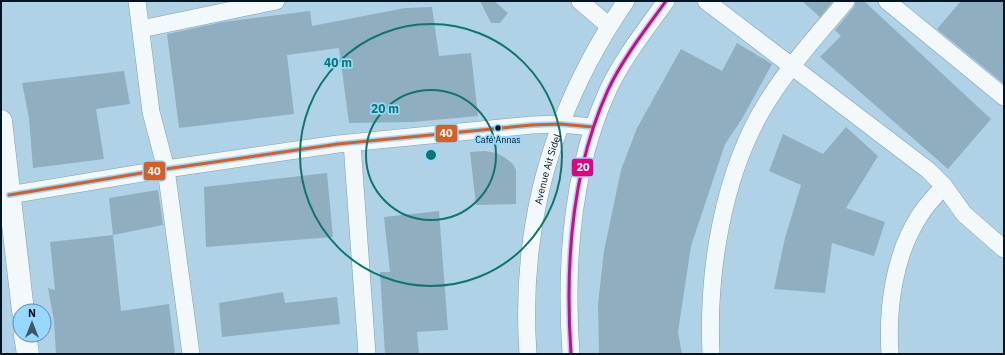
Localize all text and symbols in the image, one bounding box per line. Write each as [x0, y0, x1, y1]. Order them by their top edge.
text: 40 m [324, 55, 352, 70]
text: 20 m [371, 101, 399, 116]
marker: Café Annas [493, 123, 503, 133]
line badge: 40 [435, 124, 458, 143]
text: 40 [439, 126, 453, 140]
street label: Avenue Ait Sidel [531, 132, 564, 206]
place label: Café Annas [475, 134, 521, 145]
centre of rings [424, 148, 438, 162]
line badge: 20 [571, 158, 594, 177]
text: 20 [576, 160, 590, 174]
line badge: 40 [143, 161, 166, 181]
text: 40 [147, 164, 161, 178]
north arrow [12, 303, 52, 343]
text: N [28, 306, 36, 320]

